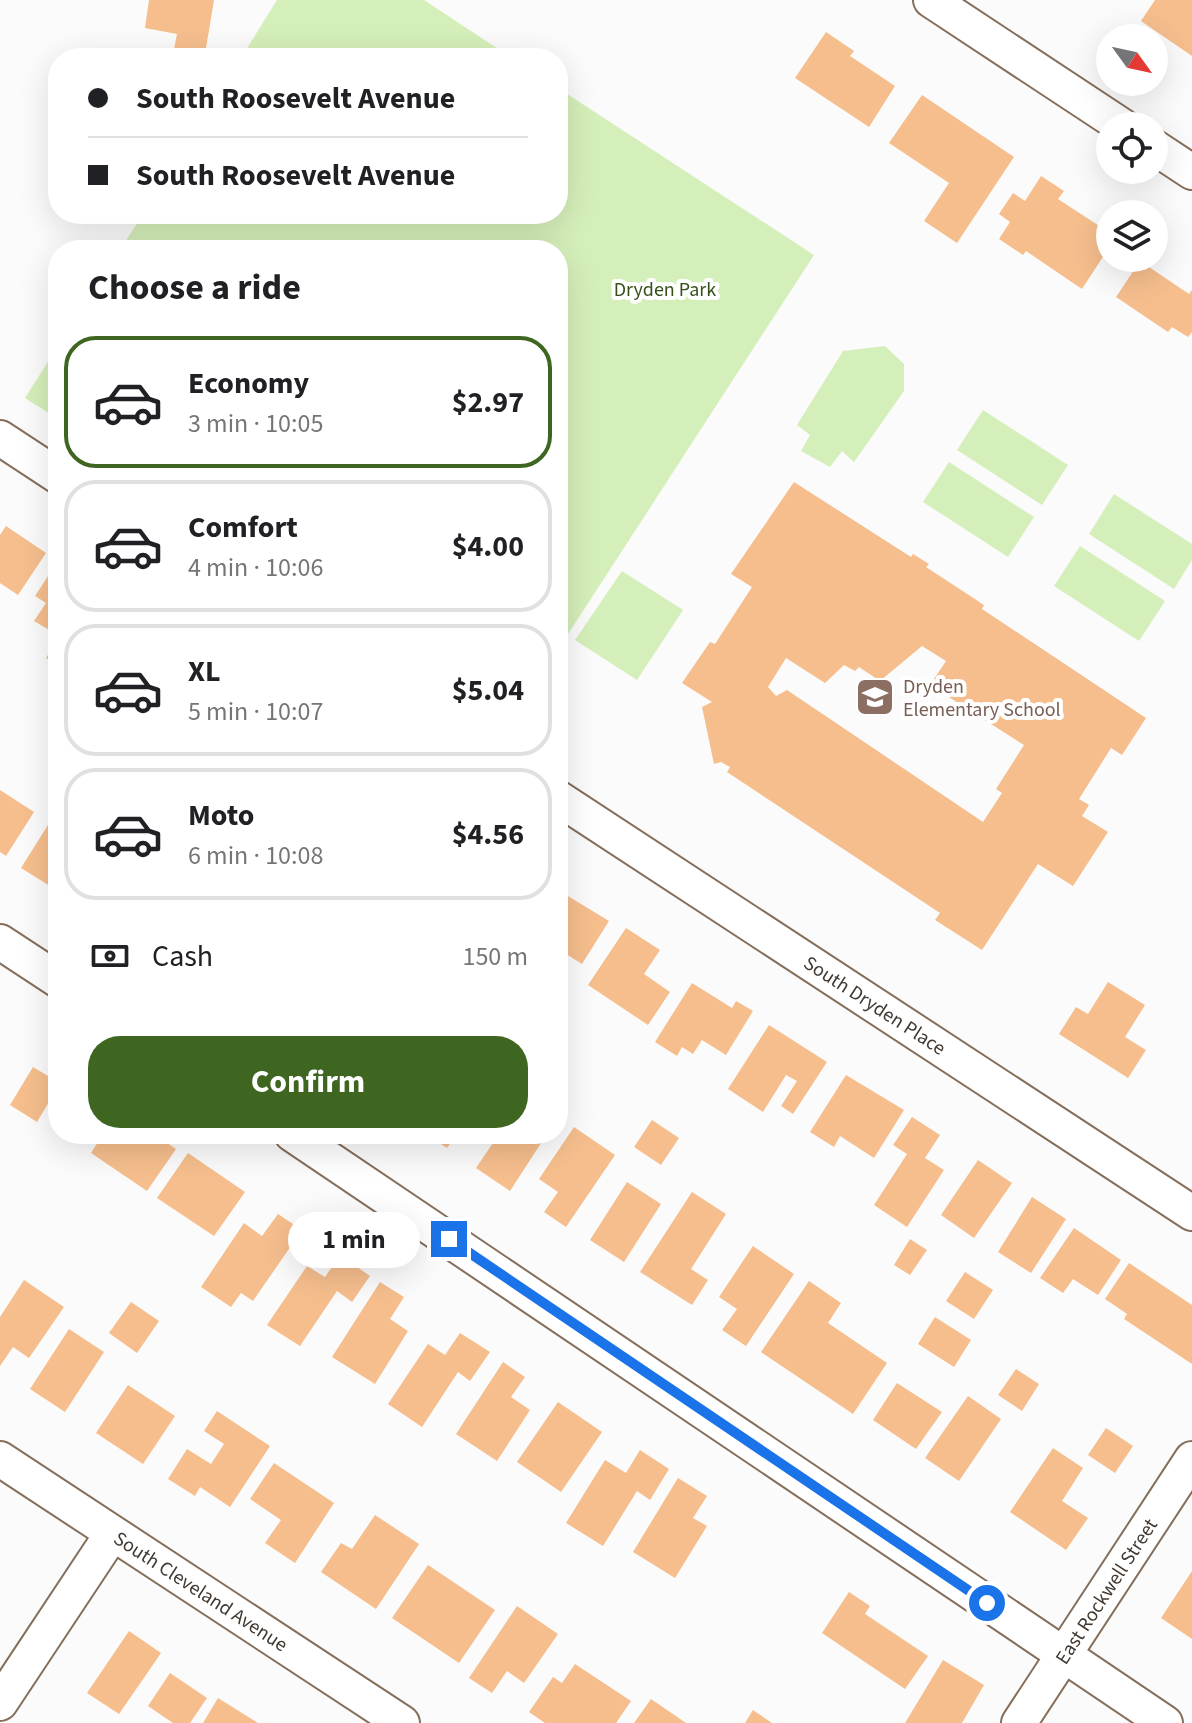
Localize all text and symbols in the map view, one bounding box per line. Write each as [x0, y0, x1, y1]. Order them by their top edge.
north arrow [1096, 24, 1168, 96]
map controls [1096, 24, 1168, 272]
text: South Roosevelt Avenue [136, 77, 455, 120]
button: locate [1096, 112, 1168, 184]
text: South Roosevelt Avenue [136, 154, 455, 197]
button: layers [1096, 200, 1168, 272]
text: Choose a ride [88, 262, 301, 313]
park label: Dryden Park [614, 276, 716, 304]
text: Economy [188, 362, 309, 405]
icon: car [92, 366, 164, 438]
text: $2.97 [452, 381, 524, 424]
text: 3 min · 10:05 [188, 405, 323, 442]
text: Comfort [188, 506, 298, 549]
icon: car [92, 510, 164, 582]
text: $4.00 [452, 525, 524, 568]
text: 4 min · 10:06 [188, 549, 323, 586]
text: XL [188, 650, 221, 693]
icon: car [92, 654, 164, 726]
text: $5.04 [452, 669, 524, 712]
place label: Dryden Elementary School [903, 673, 1061, 724]
school or university icon: Dryden Elementary School [854, 676, 896, 718]
text: 5 min · 10:07 [188, 693, 323, 730]
text: Moto [188, 794, 254, 837]
icon: car [92, 798, 164, 870]
text: $4.56 [452, 813, 524, 856]
text: 6 min · 10:08 [188, 837, 323, 874]
icon: cash [88, 934, 132, 978]
text: Cash [152, 935, 213, 978]
text: 150 m [462, 938, 528, 975]
street label: South Dryden Place [798, 949, 951, 1062]
button: Confirm [88, 1036, 528, 1128]
callout: 1 min [289, 1211, 421, 1267]
text: 1 min [322, 1221, 386, 1258]
route end [431, 1221, 467, 1257]
street label: East Rockwell Street [1049, 1513, 1165, 1670]
street label: South Cleveland Avenue [108, 1525, 293, 1659]
route start [969, 1585, 1005, 1621]

